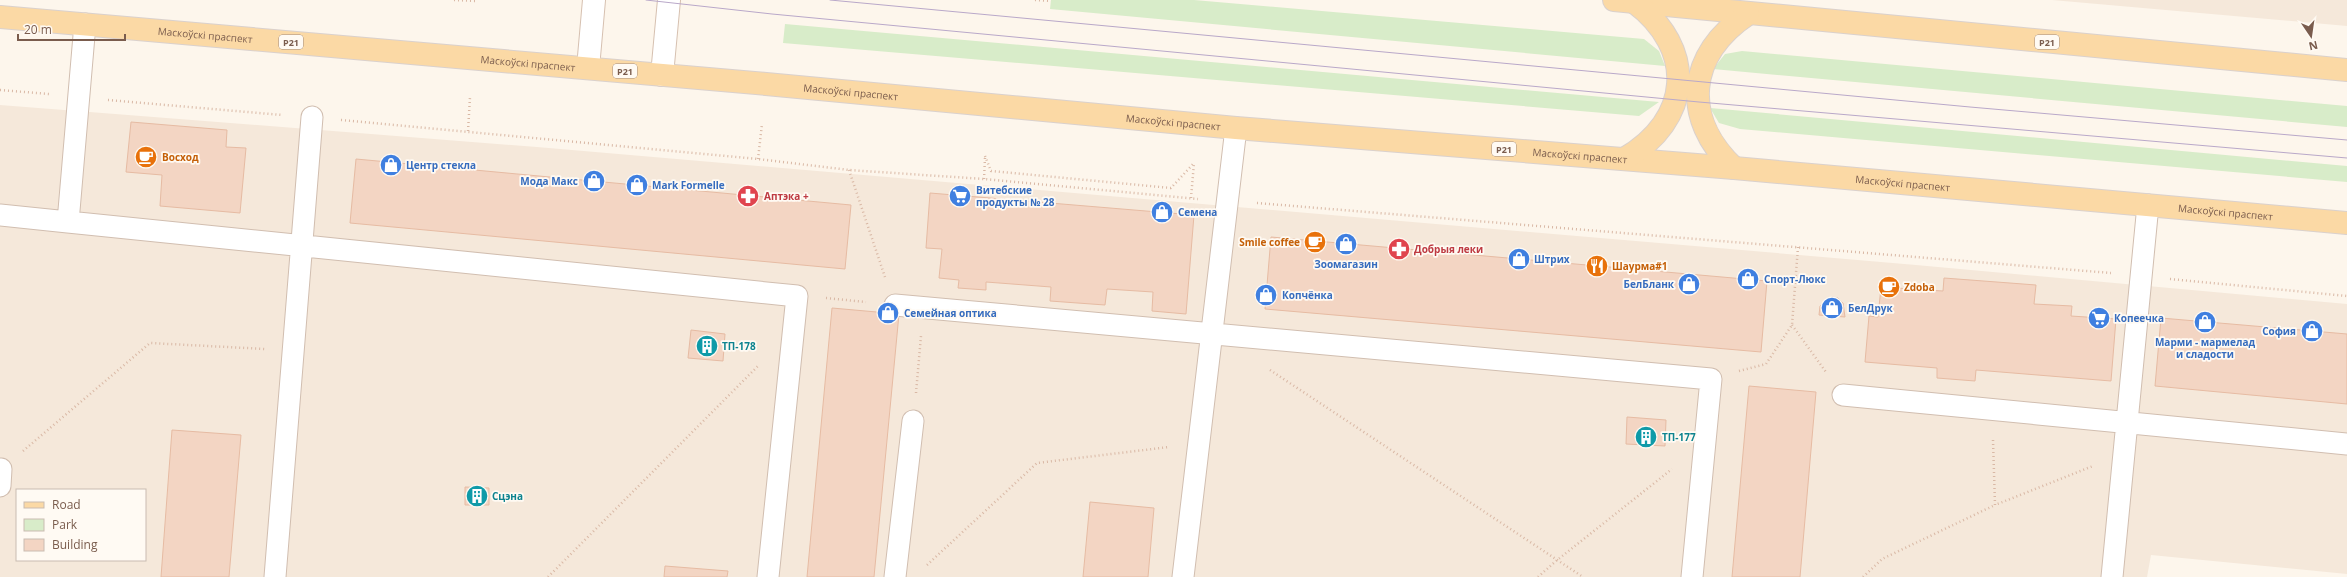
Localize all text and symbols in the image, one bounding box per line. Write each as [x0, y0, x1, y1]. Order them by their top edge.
scale bar [18, 16, 125, 42]
north arrow [2291, 16, 2331, 56]
text: 20 m [24, 21, 52, 38]
street label: Маскоўскі праспект [157, 24, 253, 46]
road number: Р21 [279, 35, 303, 49]
road number: Р21 [2035, 35, 2059, 49]
text: N [2307, 38, 2319, 55]
street label: Маскоўскі праспект [480, 52, 576, 74]
road number: Р21 [613, 64, 637, 78]
street label: Маскоўскі праспект [803, 81, 899, 103]
street label: Маскоўскі праспект [1125, 111, 1222, 134]
road number: Р21 [1492, 142, 1516, 156]
cafe icon: Восход [133, 144, 159, 170]
street label: Маскоўскі праспект [1532, 145, 1628, 166]
place label: Восход [162, 150, 199, 164]
shop icon: Центр стекла [378, 152, 404, 178]
place label: Центр стекла [406, 158, 476, 172]
shop icon: Мода Макс [581, 168, 607, 194]
shop icon: Mark Formelle [624, 172, 650, 198]
street label: Маскоўскі праспект [1855, 172, 1951, 194]
place label: Мода Макс [520, 174, 578, 188]
place label: Mark Formelle [652, 178, 725, 192]
pharmacy icon: Аптэка + [735, 183, 761, 209]
supermarket icon: Витебские продукты № 28 [947, 183, 973, 209]
place label: Витебские продукты № 28 [976, 183, 1055, 209]
place label: Аптэка + [764, 189, 809, 203]
shop icon: Семена [1149, 199, 1175, 225]
street label: Маскоўскі праспект [2177, 201, 2274, 223]
place label: Семена [1178, 205, 1217, 219]
cafe icon: Smile coffee [1302, 229, 1328, 255]
shop icon: Зоомагазин [1333, 231, 1359, 257]
place label: Smile coffee [1239, 235, 1300, 249]
pharmacy icon: Добрыя леки [1386, 236, 1412, 262]
place label: Добрыя леки [1414, 242, 1483, 256]
shop icon: Штрих [1506, 246, 1532, 272]
place label: Штрих [1534, 252, 1570, 266]
restaurant icon: Шаурма#1 [1584, 253, 1610, 279]
place label: Зоомагазин [1314, 257, 1378, 271]
place label: Шаурма#1 [1612, 259, 1668, 273]
shop icon: Спорт-Люкс [1735, 266, 1761, 292]
shop icon: БелБланк [1676, 271, 1702, 297]
place label: Спорт-Люкс [1764, 272, 1826, 286]
cafe icon: Zdoba [1876, 274, 1902, 300]
place label: БелБланк [1624, 277, 1675, 291]
place label: Zdoba [1904, 280, 1935, 294]
shop icon: Копчёнка [1253, 282, 1279, 308]
place label: Копчёнка [1282, 288, 1333, 302]
shop icon: БелДрук [1819, 295, 1845, 321]
shop icon: Семейная оптика [875, 300, 901, 326]
place label: БелДрук [1848, 301, 1893, 315]
supermarket icon: Копеечка [2086, 305, 2112, 331]
place label: Семейная оптика [904, 306, 997, 320]
shop icon: Марми - мармелад и сладости [2192, 309, 2218, 335]
place label: Копеечка [2114, 311, 2164, 325]
shop icon: София [2299, 318, 2325, 344]
place label: София [2262, 324, 2296, 338]
building icon: ТП-178 [694, 333, 720, 359]
place label: Марми - мармелад и сладости [2155, 335, 2255, 361]
place label: ТП-178 [722, 339, 756, 353]
building icon: ТП-177 [1633, 424, 1659, 450]
place label: ТП-177 [1662, 430, 1696, 444]
building icon: Сцэна [464, 483, 490, 509]
legend [16, 489, 146, 561]
place label: Сцэна [492, 489, 523, 503]
text: Road [52, 496, 81, 513]
text: Park [52, 516, 78, 533]
text: Building [52, 536, 98, 553]

